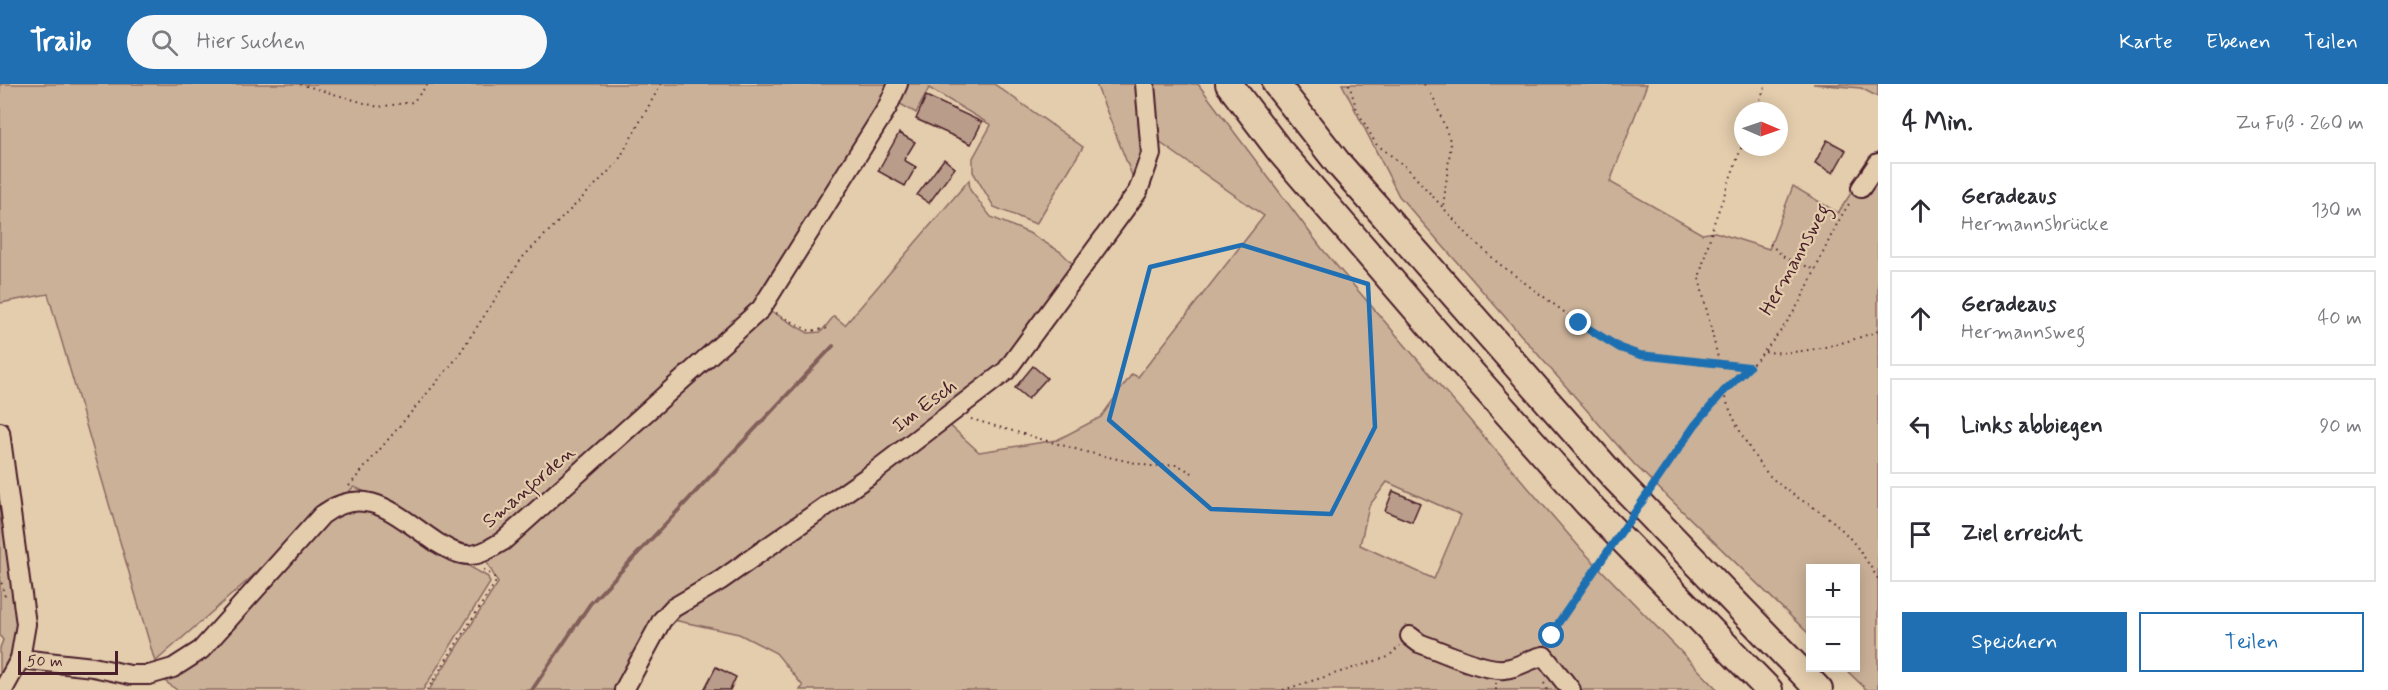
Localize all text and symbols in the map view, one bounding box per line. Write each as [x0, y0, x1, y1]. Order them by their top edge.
search box [127, 15, 547, 69]
text: Trailo [30, 24, 91, 61]
icon: search [148, 26, 181, 59]
text: Hier suchen [196, 28, 305, 56]
text: Karte [2119, 28, 2173, 56]
text: Ebenen [2206, 28, 2271, 56]
text: Teilen [2304, 28, 2358, 56]
north arrow [1734, 102, 1788, 156]
text: 4 Min. [1902, 106, 1973, 140]
text: Zu Fuß · 260 m [2236, 110, 2364, 137]
text: Geradeaus [1961, 183, 2056, 211]
icon: ahead [1904, 194, 1937, 227]
text: 130 m [2311, 197, 2362, 224]
street label: Hermannsweg [1753, 199, 1839, 322]
text: Hermannsbrücke [1961, 211, 2109, 238]
text: Geradeaus [1961, 291, 2056, 319]
icon: ahead [1904, 302, 1937, 335]
text: 40 m [2318, 305, 2362, 332]
route end [1565, 309, 1591, 335]
text: Hermannsweg [1961, 319, 2085, 346]
street label: Im Esch [887, 373, 963, 439]
icon: left [1904, 410, 1937, 443]
text: Links abbiegen [1961, 412, 2103, 440]
text: 90 m [2319, 413, 2362, 440]
street label: Smanforden [477, 439, 583, 536]
icon: arrive [1904, 518, 1937, 551]
text: Ziel erreicht [1961, 520, 2083, 548]
map controls [1806, 564, 1860, 672]
button: + [1806, 564, 1860, 618]
button: Speichern [1902, 612, 2127, 672]
button: Teilen [2139, 612, 2364, 672]
button: − [1806, 618, 1860, 672]
route start [1538, 622, 1564, 648]
scale bar [18, 648, 118, 676]
text: 50 m [27, 651, 63, 672]

